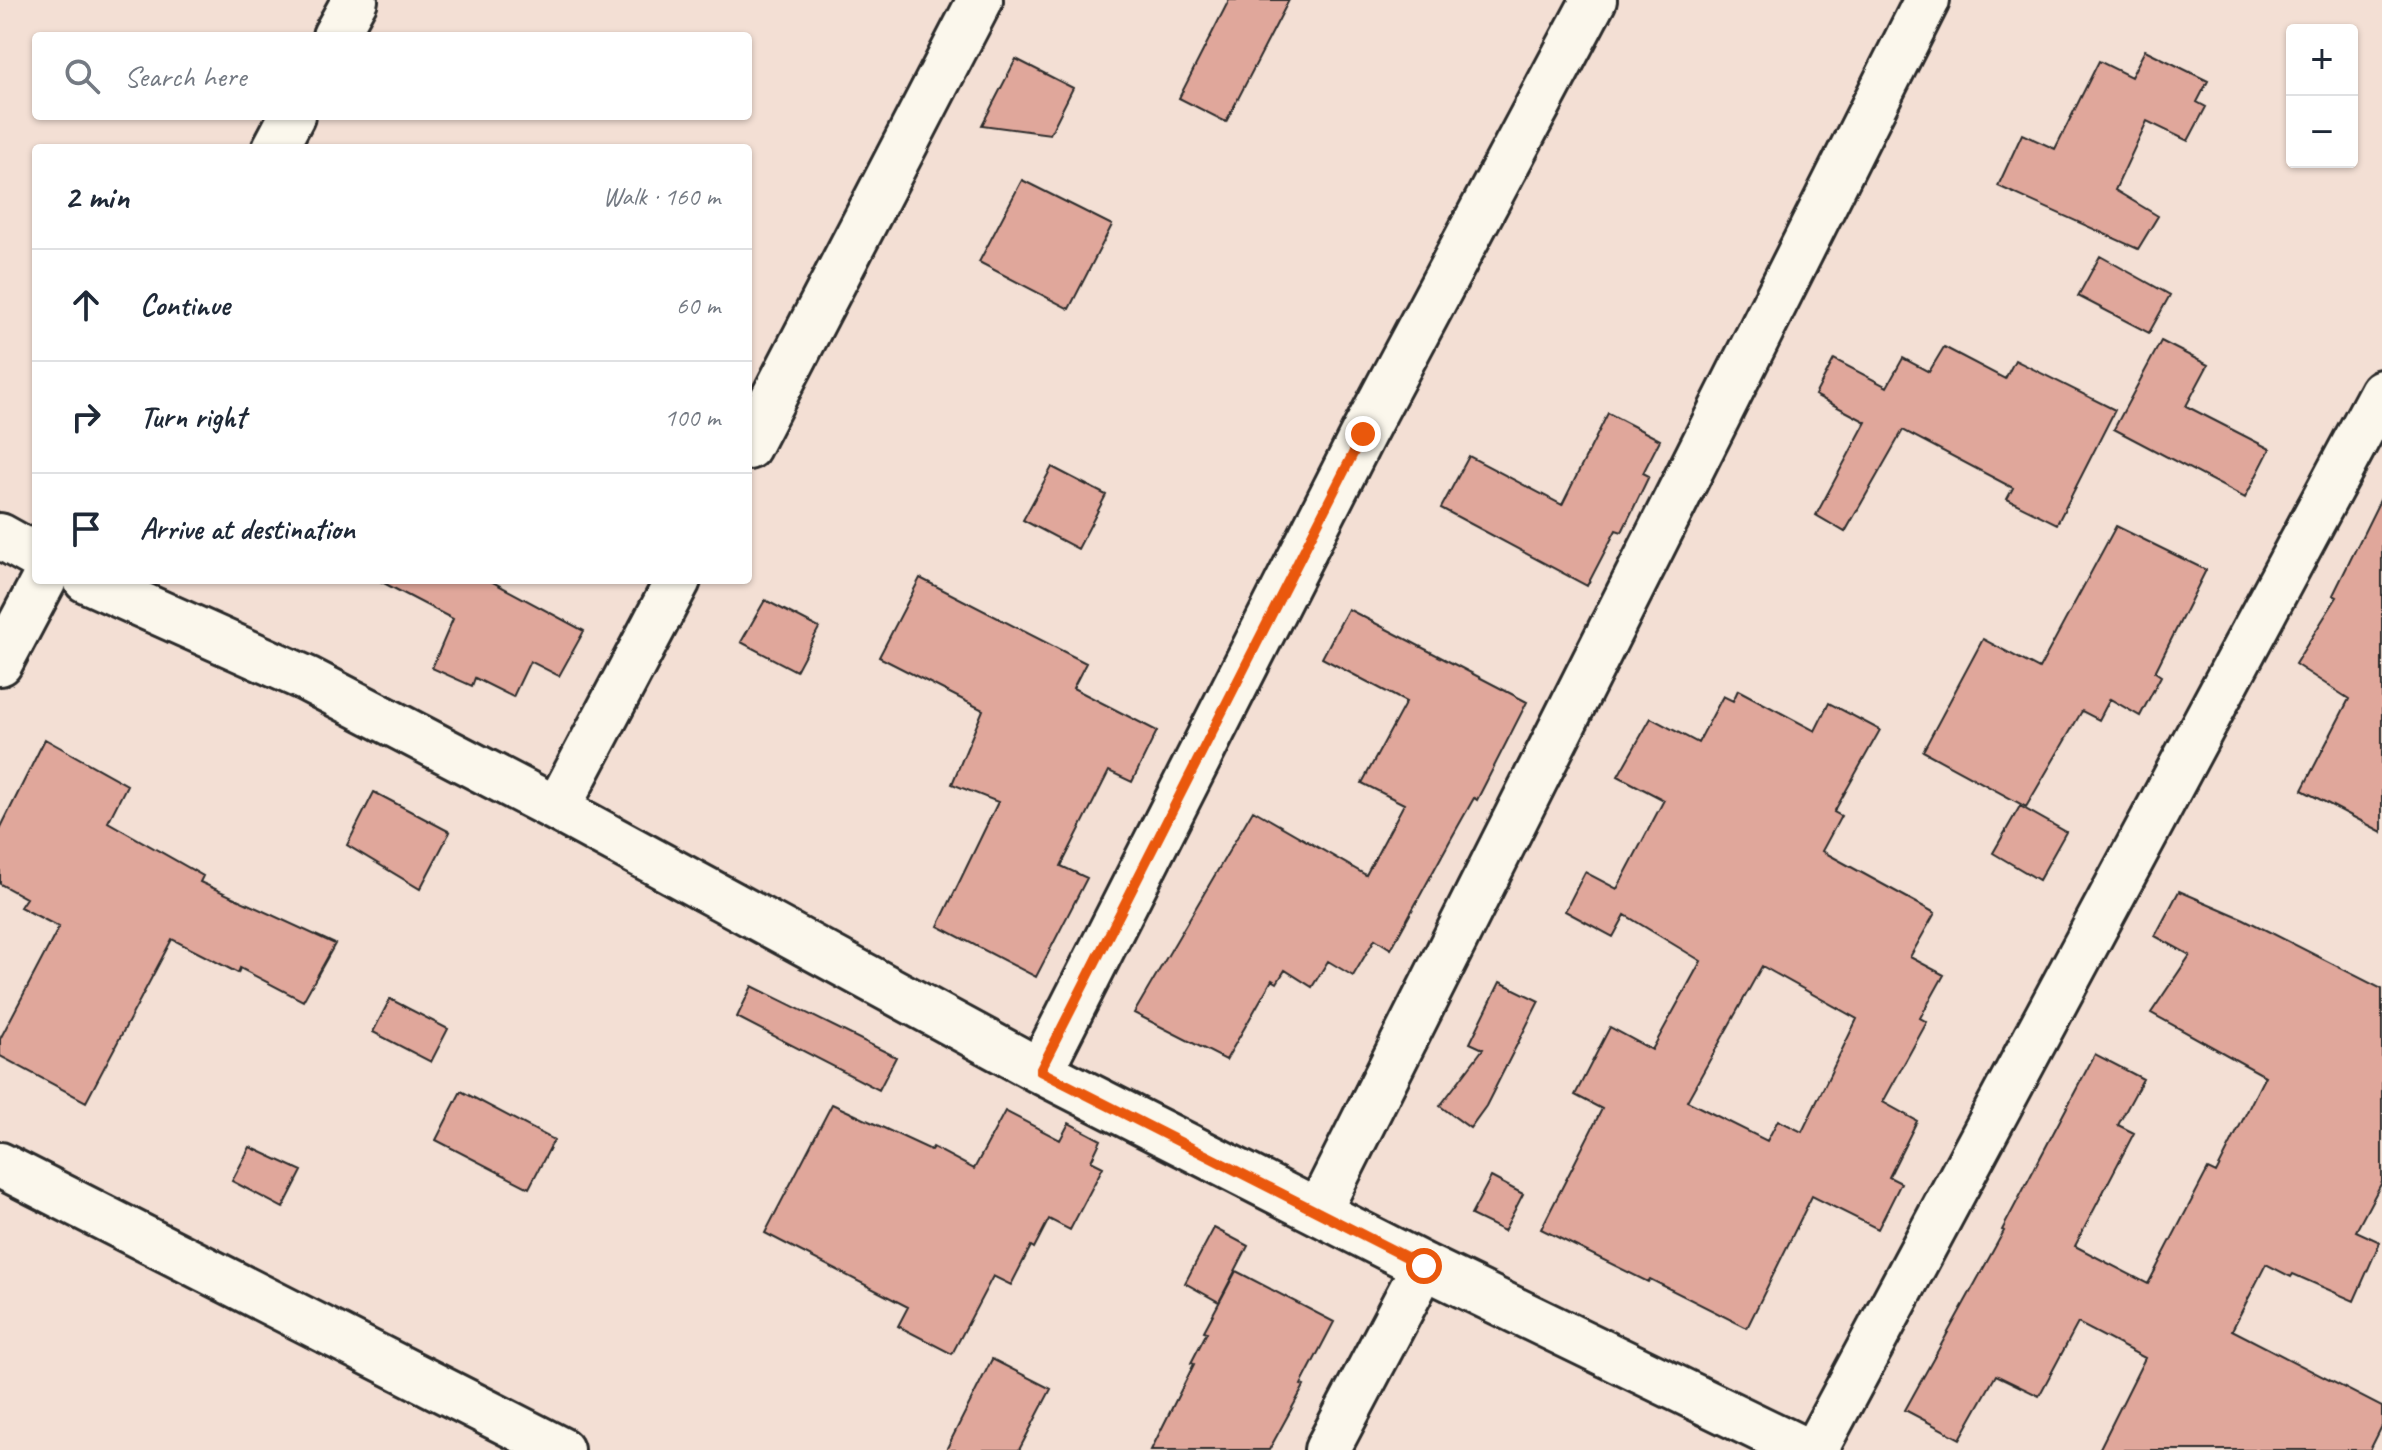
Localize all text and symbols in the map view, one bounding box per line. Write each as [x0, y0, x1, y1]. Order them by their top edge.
map controls [2286, 24, 2358, 168]
button: + [2286, 24, 2358, 96]
search box [32, 32, 752, 120]
icon: search [60, 54, 104, 98]
text: Search here [124, 57, 246, 95]
button: − [2286, 96, 2358, 168]
text: 2 min [64, 175, 129, 218]
text: Walk · 160 m [603, 180, 720, 213]
icon: ahead [64, 283, 108, 327]
text: Continue [140, 286, 230, 324]
text: 60 m [676, 289, 720, 322]
icon: right [64, 395, 108, 439]
text: Turn right [140, 398, 245, 436]
text: 100 m [664, 401, 720, 434]
route end [1345, 416, 1381, 452]
icon: arrive [64, 507, 108, 551]
text: Arrive at destination [140, 510, 355, 548]
route start [1406, 1248, 1442, 1284]

